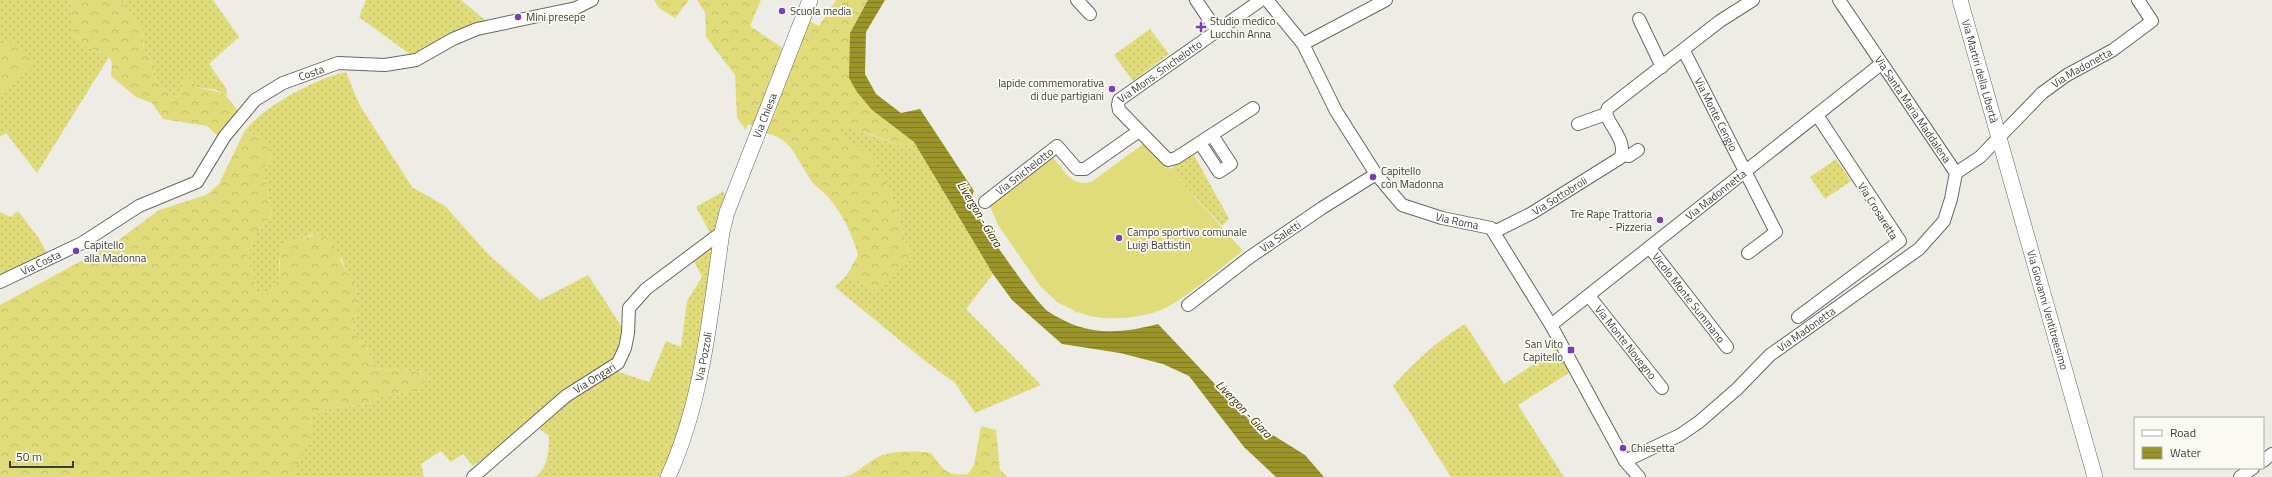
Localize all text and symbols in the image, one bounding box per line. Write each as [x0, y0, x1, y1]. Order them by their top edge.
place label: Scuola media [790, 3, 852, 19]
marker: Scuola media [777, 6, 787, 16]
place label: Mini presepe [526, 9, 586, 25]
marker: Mini presepe [513, 12, 523, 22]
place label: Studio medico Lucchin Anna [1210, 13, 1276, 42]
street label: Via Martiri della Libertà [1958, 18, 2003, 125]
marker: Studio medico Lucchin Anna [1195, 21, 1207, 33]
street label: Via Mons. Snichelotto [1114, 36, 1205, 107]
street label: Via Madonetta [2048, 44, 2115, 92]
street label: Via Santa Maria Maddalena [1871, 53, 1955, 167]
street label: Costa [296, 61, 327, 85]
place label: lapide commemorativa di due partigiani [998, 75, 1104, 104]
street label: Via Monte Cengio [1691, 75, 1742, 154]
marker: lapide commemorativa di due partigiani [1107, 84, 1117, 94]
street label: Via Chiesa [749, 90, 781, 140]
street label: Via Snichelotto [992, 144, 1057, 199]
place label: Capitello con Madonna [1381, 163, 1444, 192]
street label: Via Madonnetta [1682, 165, 1750, 224]
marker: Capitello con Madonna [1368, 172, 1378, 182]
street label: Via Sottobroli [1529, 172, 1590, 219]
water label: Livergon - Giara [953, 177, 1008, 251]
street label: Via Crosaretta [1854, 179, 1902, 243]
place label: Tre Rape Trattoria - Pizzeria [1570, 206, 1652, 235]
street label: Via Roma [1433, 208, 1481, 233]
marker: Tre Rape Trattoria - Pizzeria [1655, 215, 1665, 225]
street label: Via Saletti [1257, 217, 1304, 256]
place label: Campo sportivo comunale Luigi Battistin [1127, 224, 1247, 253]
marker: Campo sportivo comunale Luigi Battistin [1114, 233, 1124, 243]
place label: Capitello alla Madonna [84, 237, 147, 266]
street label: Via Costa [18, 246, 64, 279]
marker: Capitello alla Madonna [71, 246, 81, 256]
street label: Via Giovanni Ventitreesimo [2023, 248, 2072, 372]
street label: Vicolo Monte Summano [1648, 249, 1729, 346]
street label: Via Monte Novegno [1591, 302, 1660, 383]
street label: Via Madonetta [1774, 303, 1839, 355]
street label: Via Pozzoli [691, 331, 716, 383]
place label: San Vito Capitello [1523, 336, 1563, 365]
marker: San Vito Capitello [1566, 345, 1576, 355]
street label: Via Ongari [570, 359, 619, 397]
water label: Livergon - Giara [1211, 376, 1277, 443]
legend [2134, 417, 2264, 469]
text: Road [2170, 423, 2196, 442]
place label: Chiesetta [1631, 440, 1675, 456]
scale bar [10, 443, 73, 469]
marker: Chiesetta [1618, 443, 1628, 453]
text: Water [2170, 443, 2201, 462]
text: 50 m [16, 447, 42, 466]

